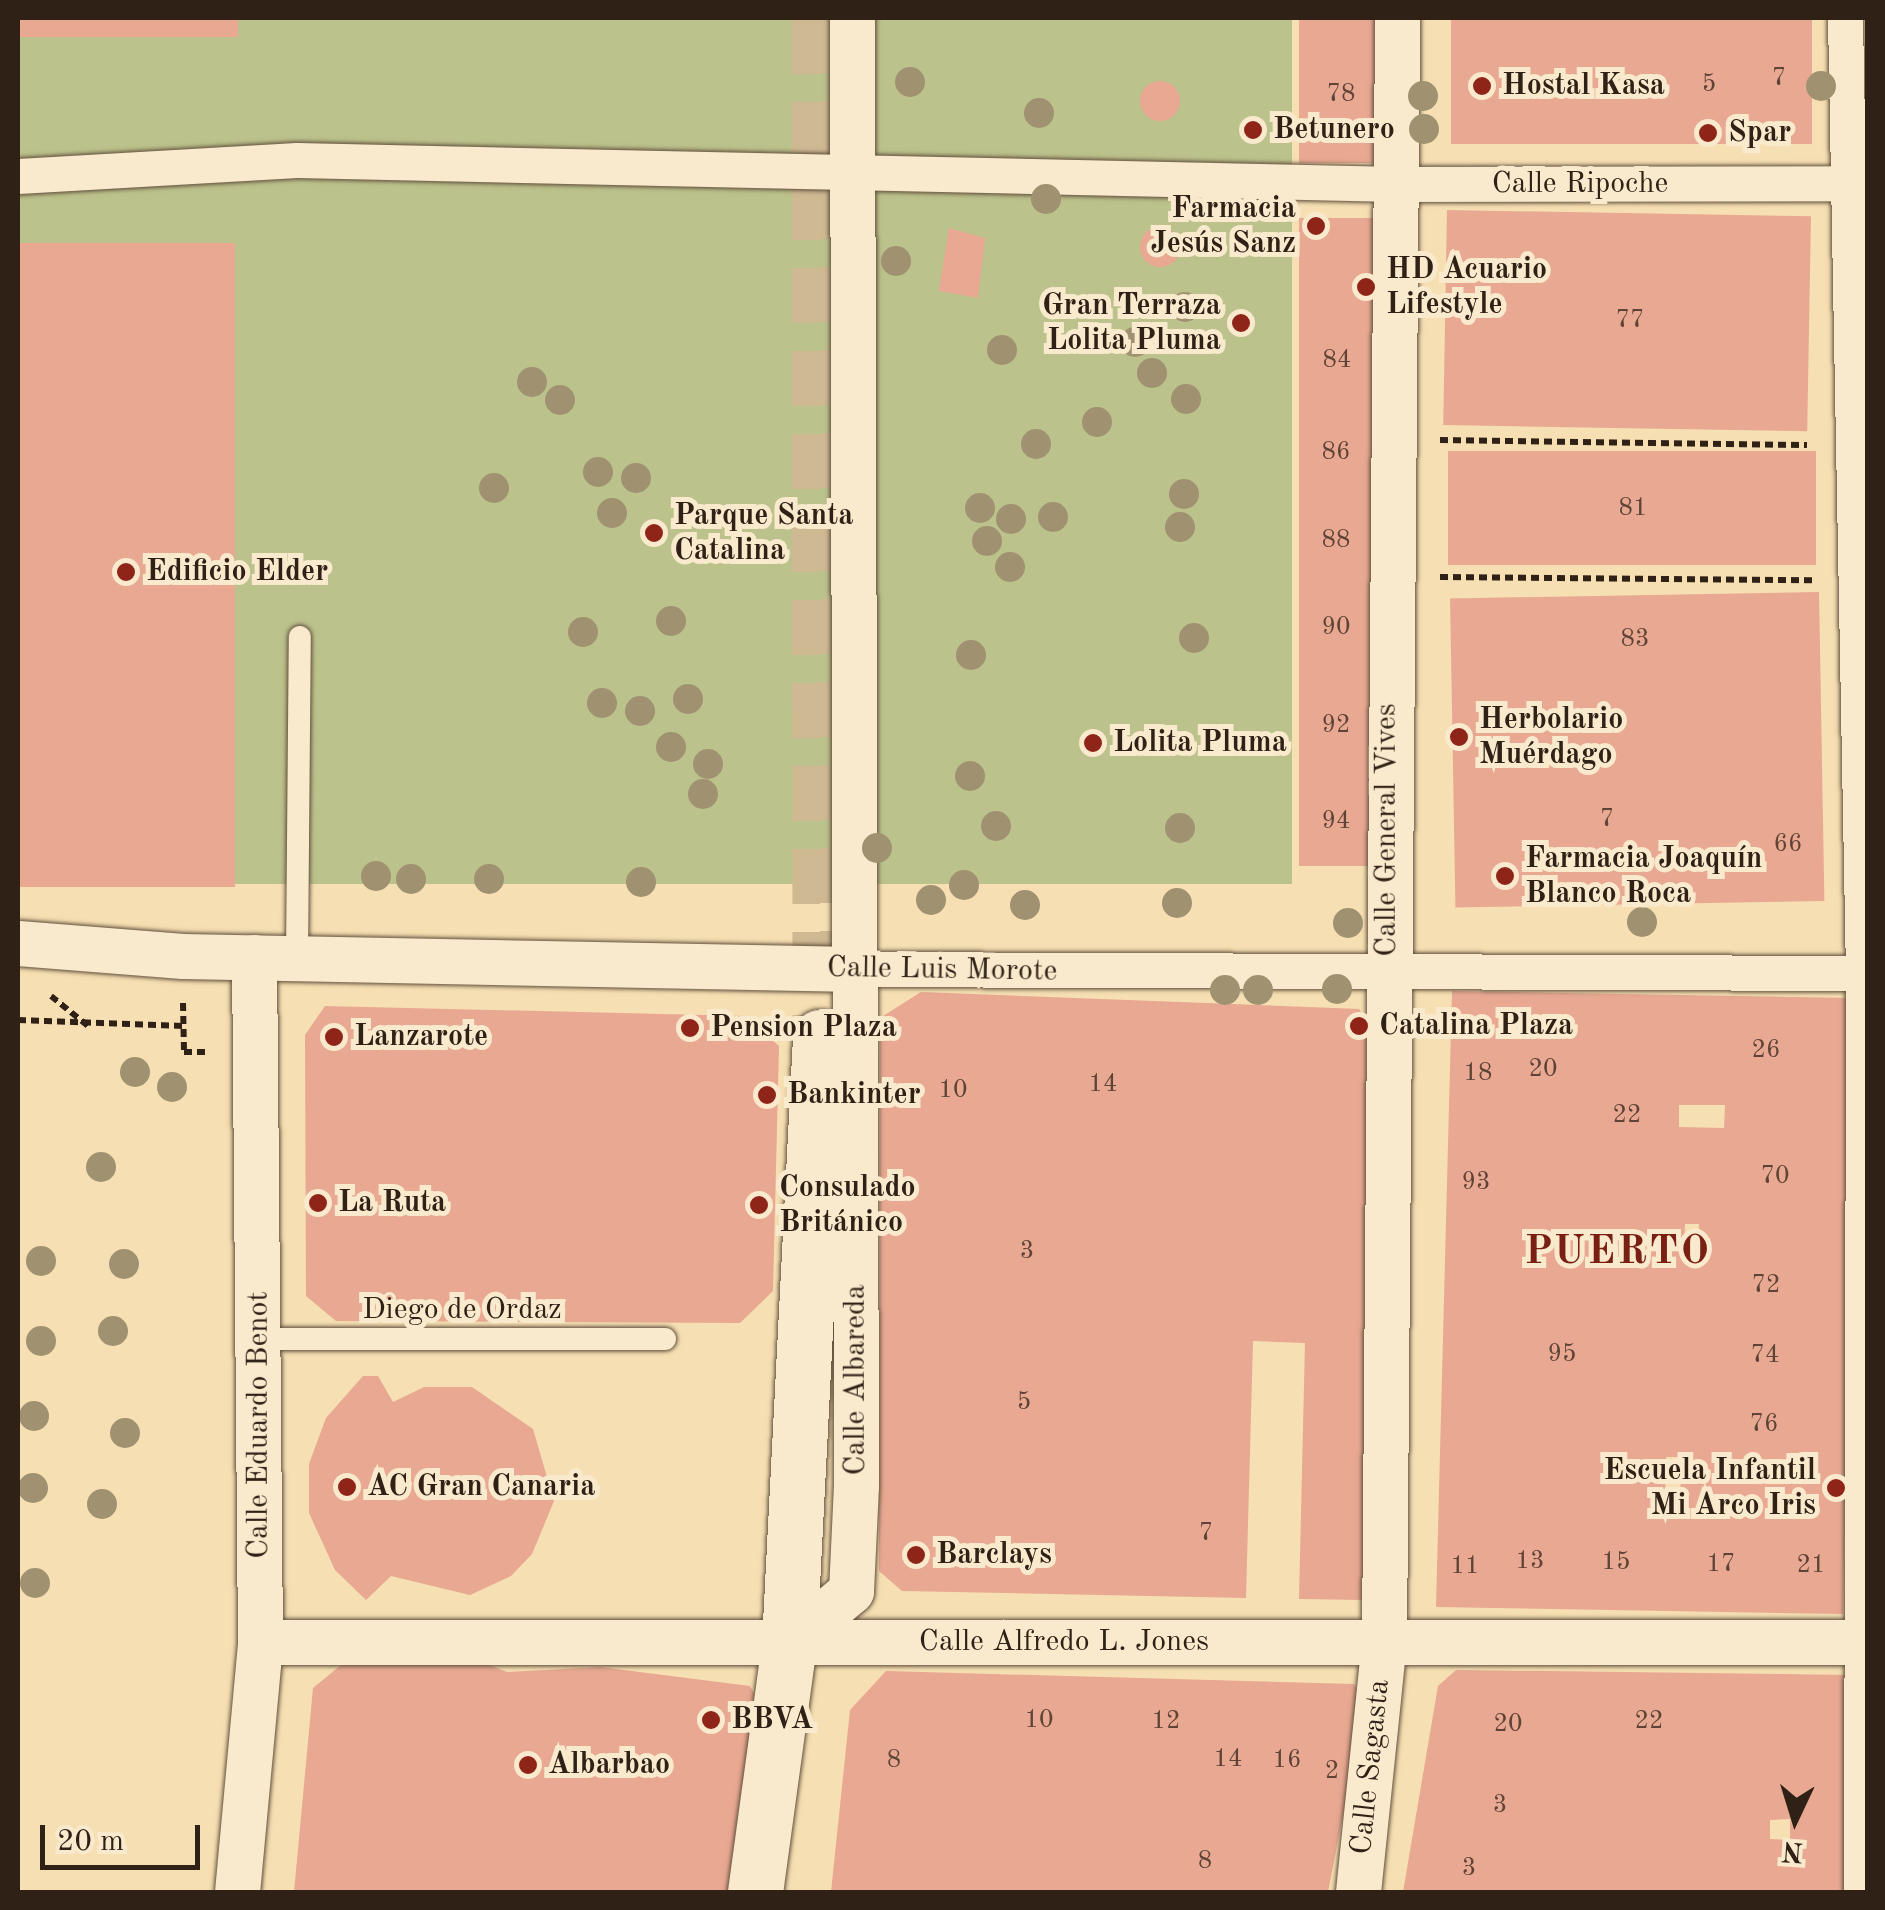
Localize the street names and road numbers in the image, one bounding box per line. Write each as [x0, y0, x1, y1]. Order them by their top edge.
street label: Calle Ripoche [1492, 166, 1668, 202]
street label: Calle General Vives [1369, 703, 1405, 957]
street label: Calle Luis Morote [826, 950, 1058, 990]
street label: Calle Albareda [838, 1284, 874, 1476]
street label: Calle Eduardo Benot [241, 1291, 277, 1559]
street label: Diego de Ordaz [362, 1292, 562, 1328]
street label: Calle Alfredo L. Jones [919, 1624, 1209, 1660]
street label: Calle Sagasta [1344, 1678, 1398, 1856]

